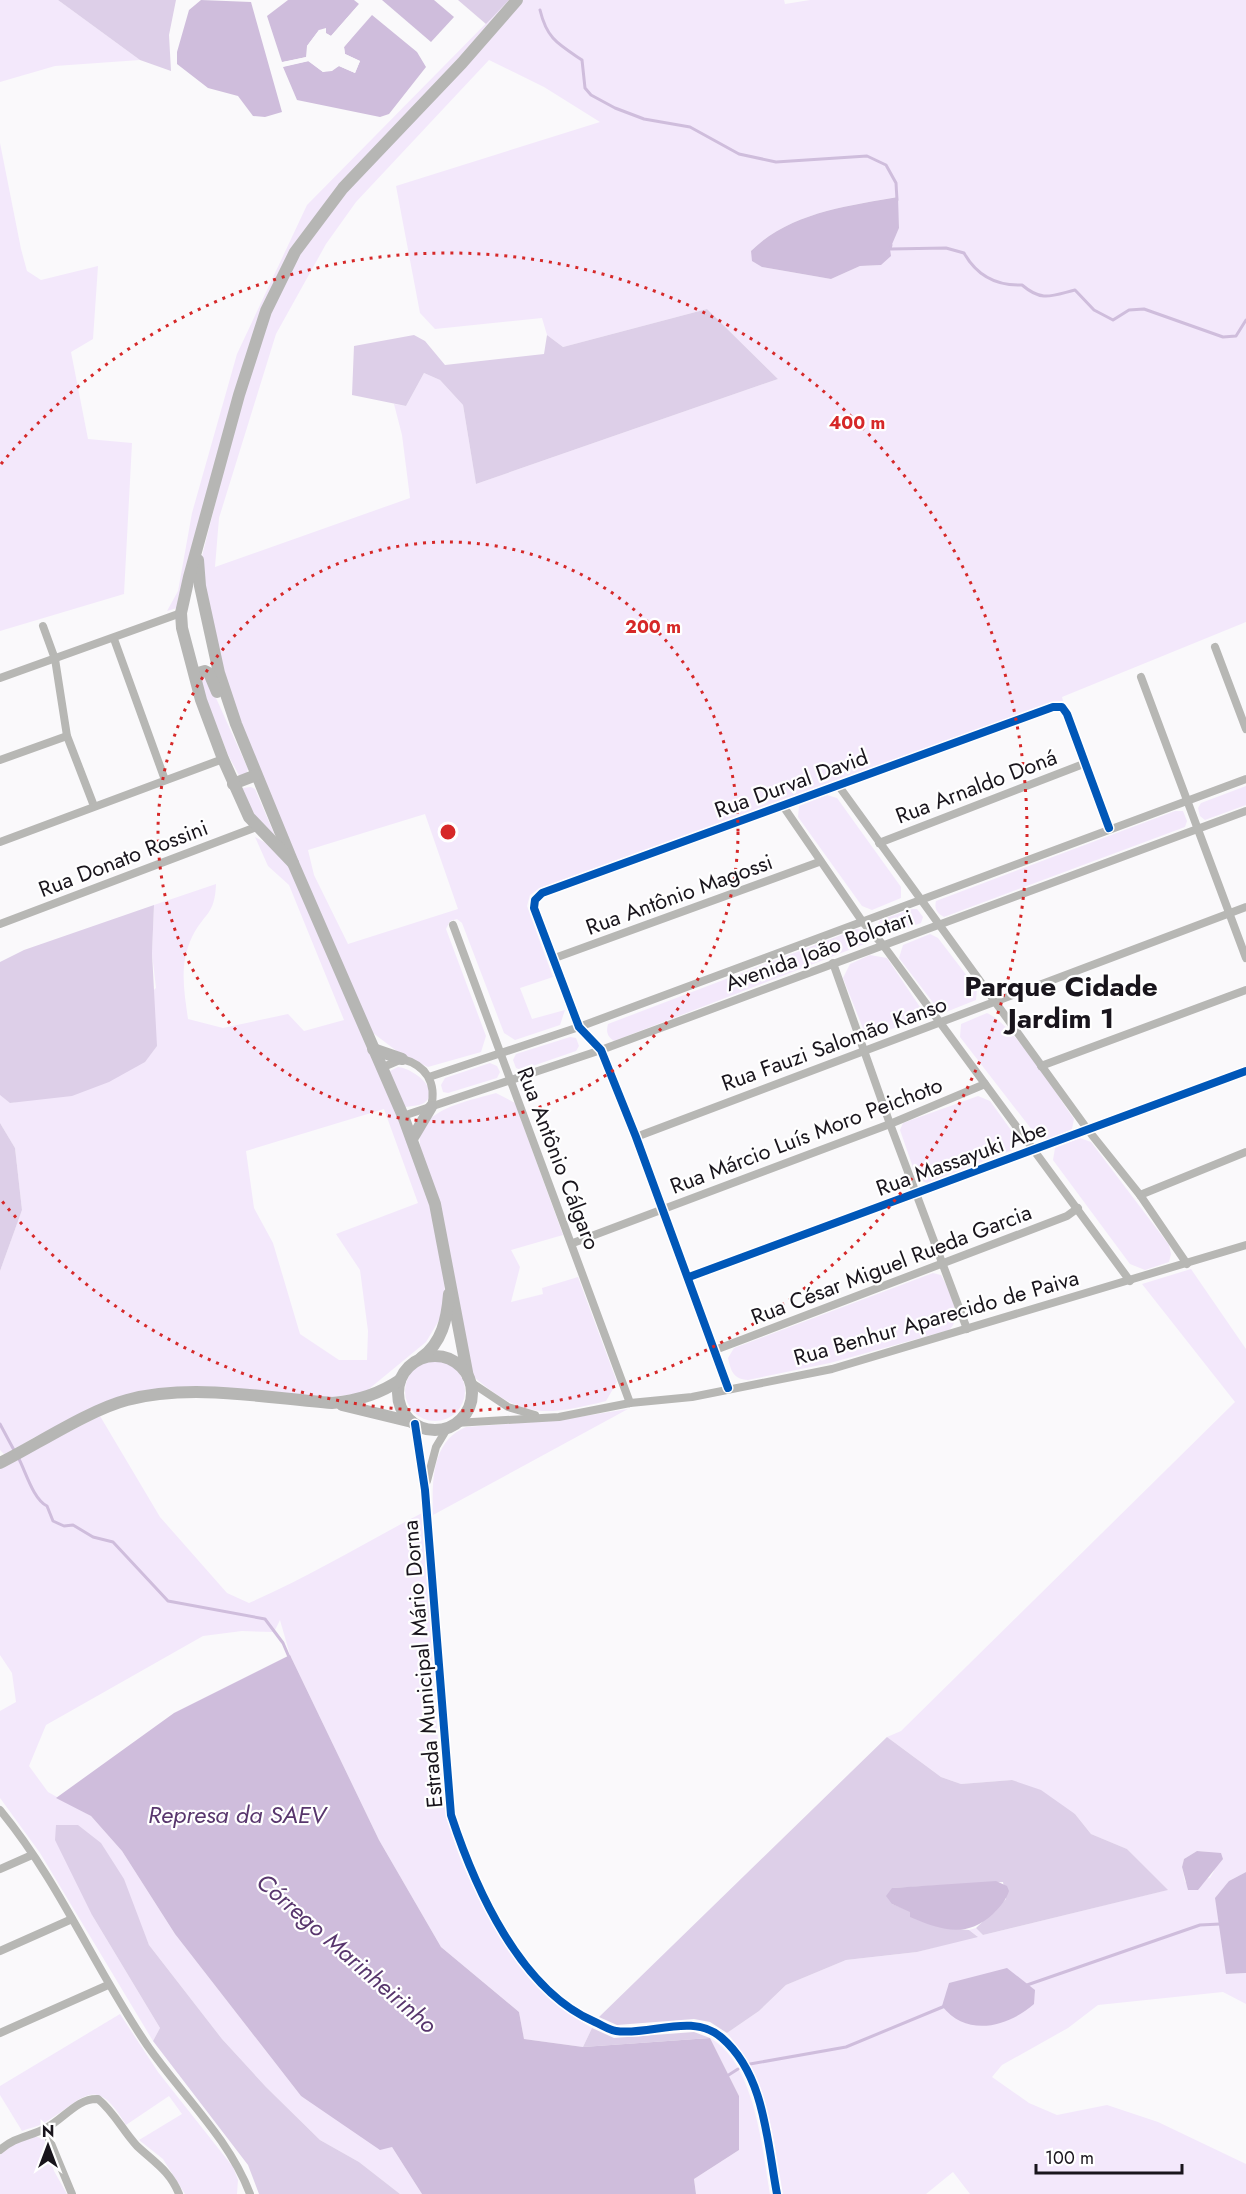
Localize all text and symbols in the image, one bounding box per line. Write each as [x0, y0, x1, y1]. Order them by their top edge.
text: 400 m [829, 410, 885, 436]
text: 200 m [625, 614, 681, 640]
street label: Rua Durval David [710, 740, 872, 826]
street label: Rua Arnaldo Doná [891, 740, 1061, 832]
street label: Rua Donato Rossini [34, 811, 212, 905]
centre of rings [438, 822, 458, 842]
street label: Rua Antônio Magossi [581, 845, 777, 943]
street label: Avenida João Bolotari [720, 901, 918, 999]
district label: Parque Cidade Jardim 1 [964, 966, 1158, 1039]
street label: Rua Fauzi Salomão Kanso [717, 987, 951, 1099]
street label: Rua Antônio Cálgaro [509, 1062, 609, 1254]
street label: Rua Márcio Luís Moro Peichoto [665, 1068, 947, 1202]
street label: Rua Massayuki Abe [871, 1112, 1051, 1204]
street label: Rua César Miguel Rueda Garcia [746, 1196, 1036, 1332]
street label: Rua Benhur Aparecido de Paiva [790, 1261, 1082, 1373]
street label: Estrada Municipal Mário Dorna [393, 1519, 451, 1809]
water label: Represa da SAEV [148, 1797, 329, 1832]
water label: Córrego Marinheirinho [249, 1865, 445, 2042]
north arrow [18, 2116, 78, 2176]
text: N [42, 2120, 54, 2143]
scale bar [1036, 2137, 1182, 2175]
text: 100 m [1045, 2145, 1094, 2171]

